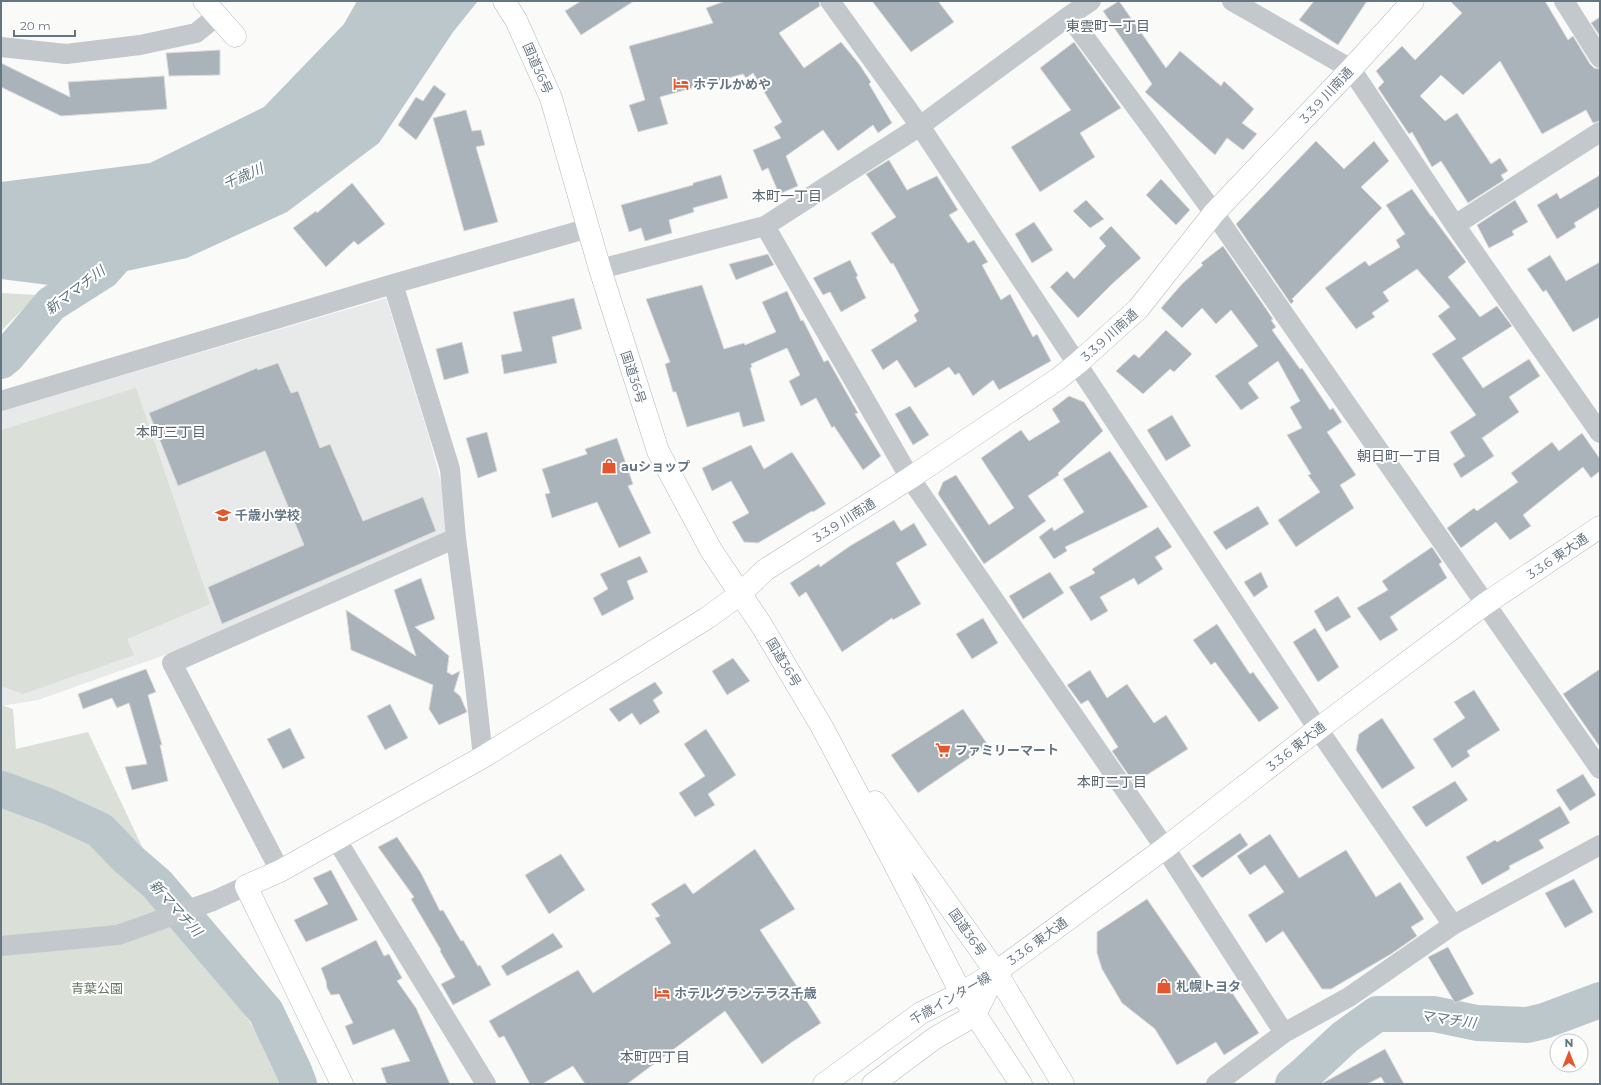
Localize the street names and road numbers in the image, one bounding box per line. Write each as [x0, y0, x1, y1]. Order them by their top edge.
street label: 国道36号 [520, 40, 556, 96]
street label: 3.3.9 川南通 [1296, 64, 1356, 126]
street label: 3.3.9 川南通 [1077, 305, 1141, 365]
street label: 国道36号 [618, 349, 650, 405]
street label: 3.3.9 川南通 [810, 494, 878, 546]
street label: 3.3.6 東大通 [1523, 530, 1591, 582]
street label: 国道36号 [763, 635, 805, 689]
street label: 3.3.6 東大通 [1263, 718, 1329, 774]
street label: 国道36号 [946, 905, 990, 959]
street label: 3.3.6 東大通 [1004, 914, 1070, 968]
street label: 千歳インター線 [907, 968, 993, 1028]

